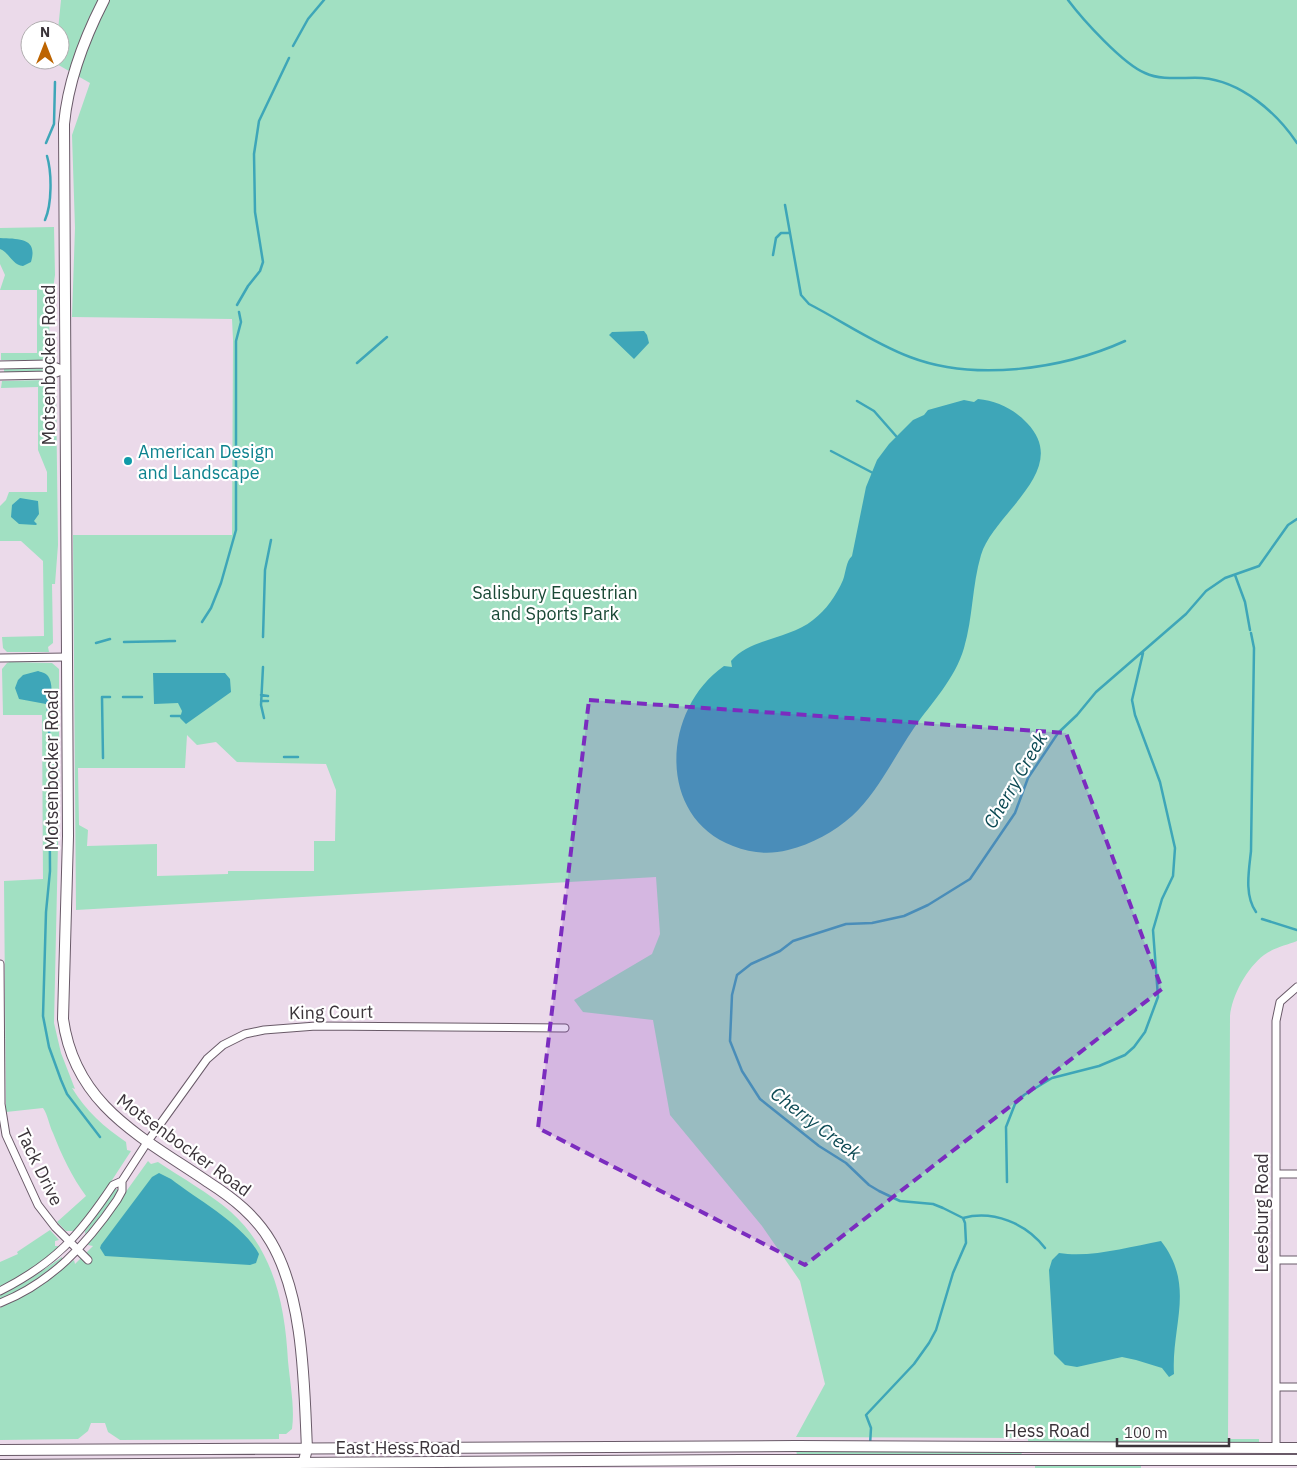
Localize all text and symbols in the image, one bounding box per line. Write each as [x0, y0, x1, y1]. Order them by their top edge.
north arrow [20, 20, 70, 70]
text: N [40, 23, 50, 41]
street label: Motsenbocker Road [37, 285, 60, 445]
place label: American Design and Landscape [138, 440, 274, 484]
marker: American Design and Landscape [122, 455, 134, 467]
park label: Salisbury Equestrian and Sports Park [472, 581, 638, 625]
street label: Motsenbocker Road [40, 690, 63, 850]
water label: Cherry Creek [978, 727, 1053, 832]
street label: King Court [289, 1000, 373, 1024]
water label: Cherry Creek [766, 1081, 867, 1166]
street label: Motsenbocker Road [112, 1088, 256, 1202]
street label: Tack Drive [11, 1125, 69, 1210]
street label: Leesburg Road [1250, 1153, 1273, 1273]
scale bar [1117, 1416, 1230, 1448]
street label: Hess Road [1004, 1419, 1090, 1442]
text: 100 m [1124, 1423, 1168, 1442]
street label: East Hess Road [336, 1436, 460, 1459]

